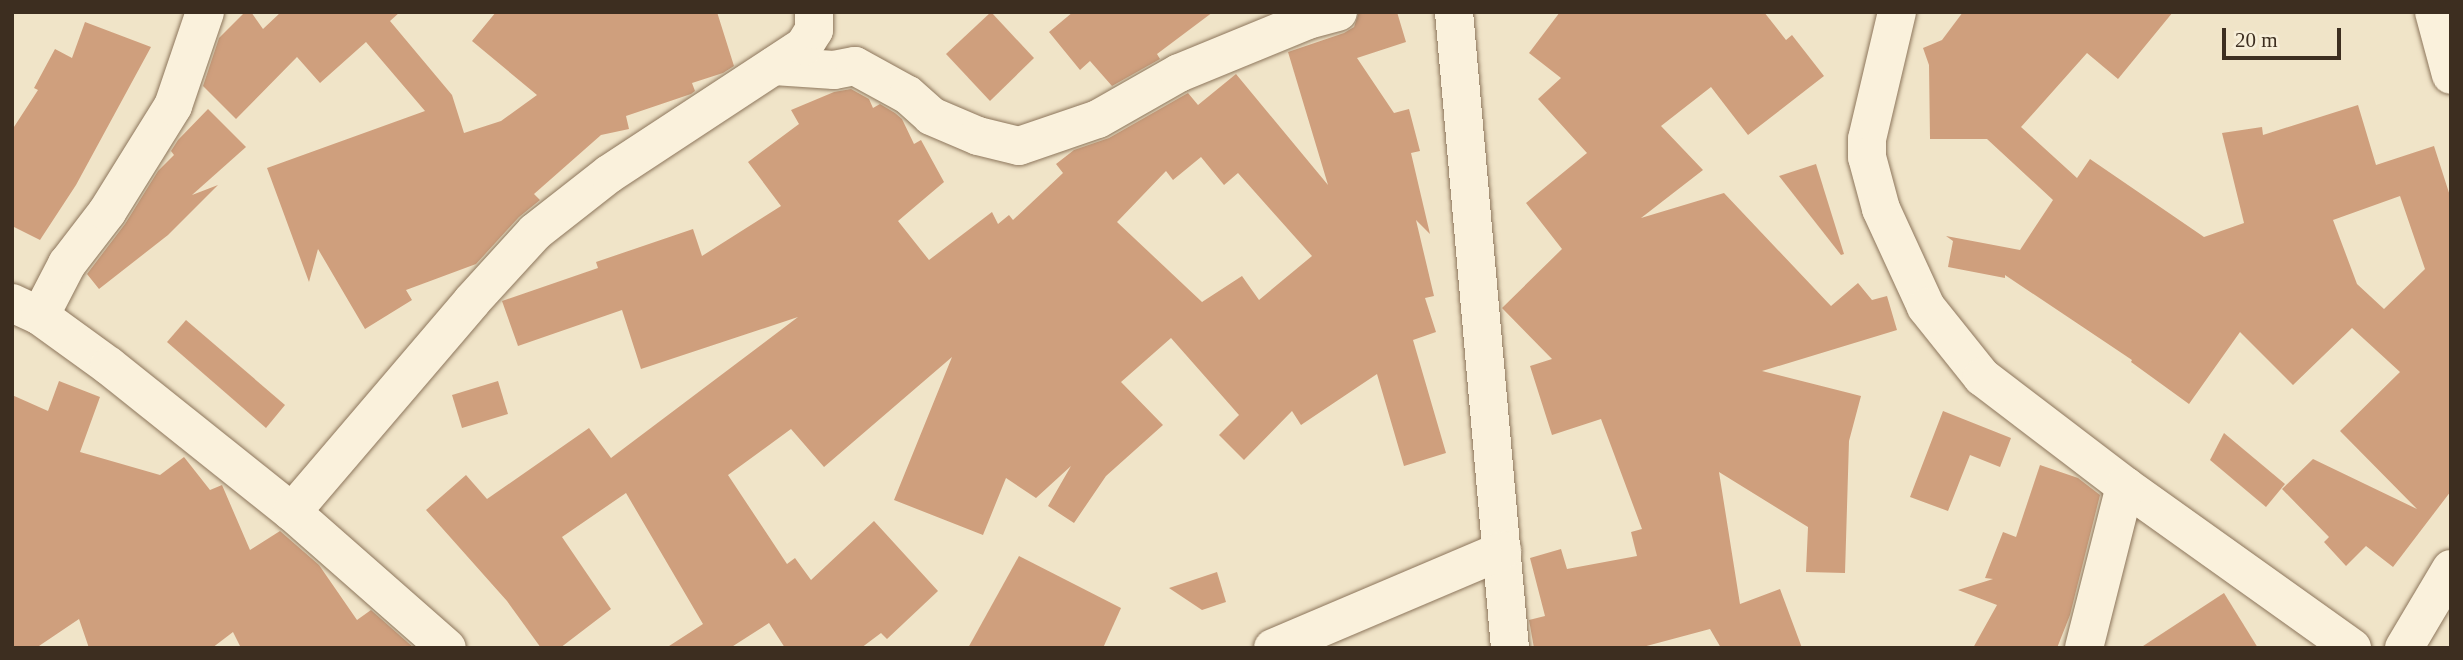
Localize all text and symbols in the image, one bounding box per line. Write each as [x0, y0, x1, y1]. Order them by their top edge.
scale bar [2225, 14, 2344, 58]
text: 20 m [2235, 28, 2278, 52]

